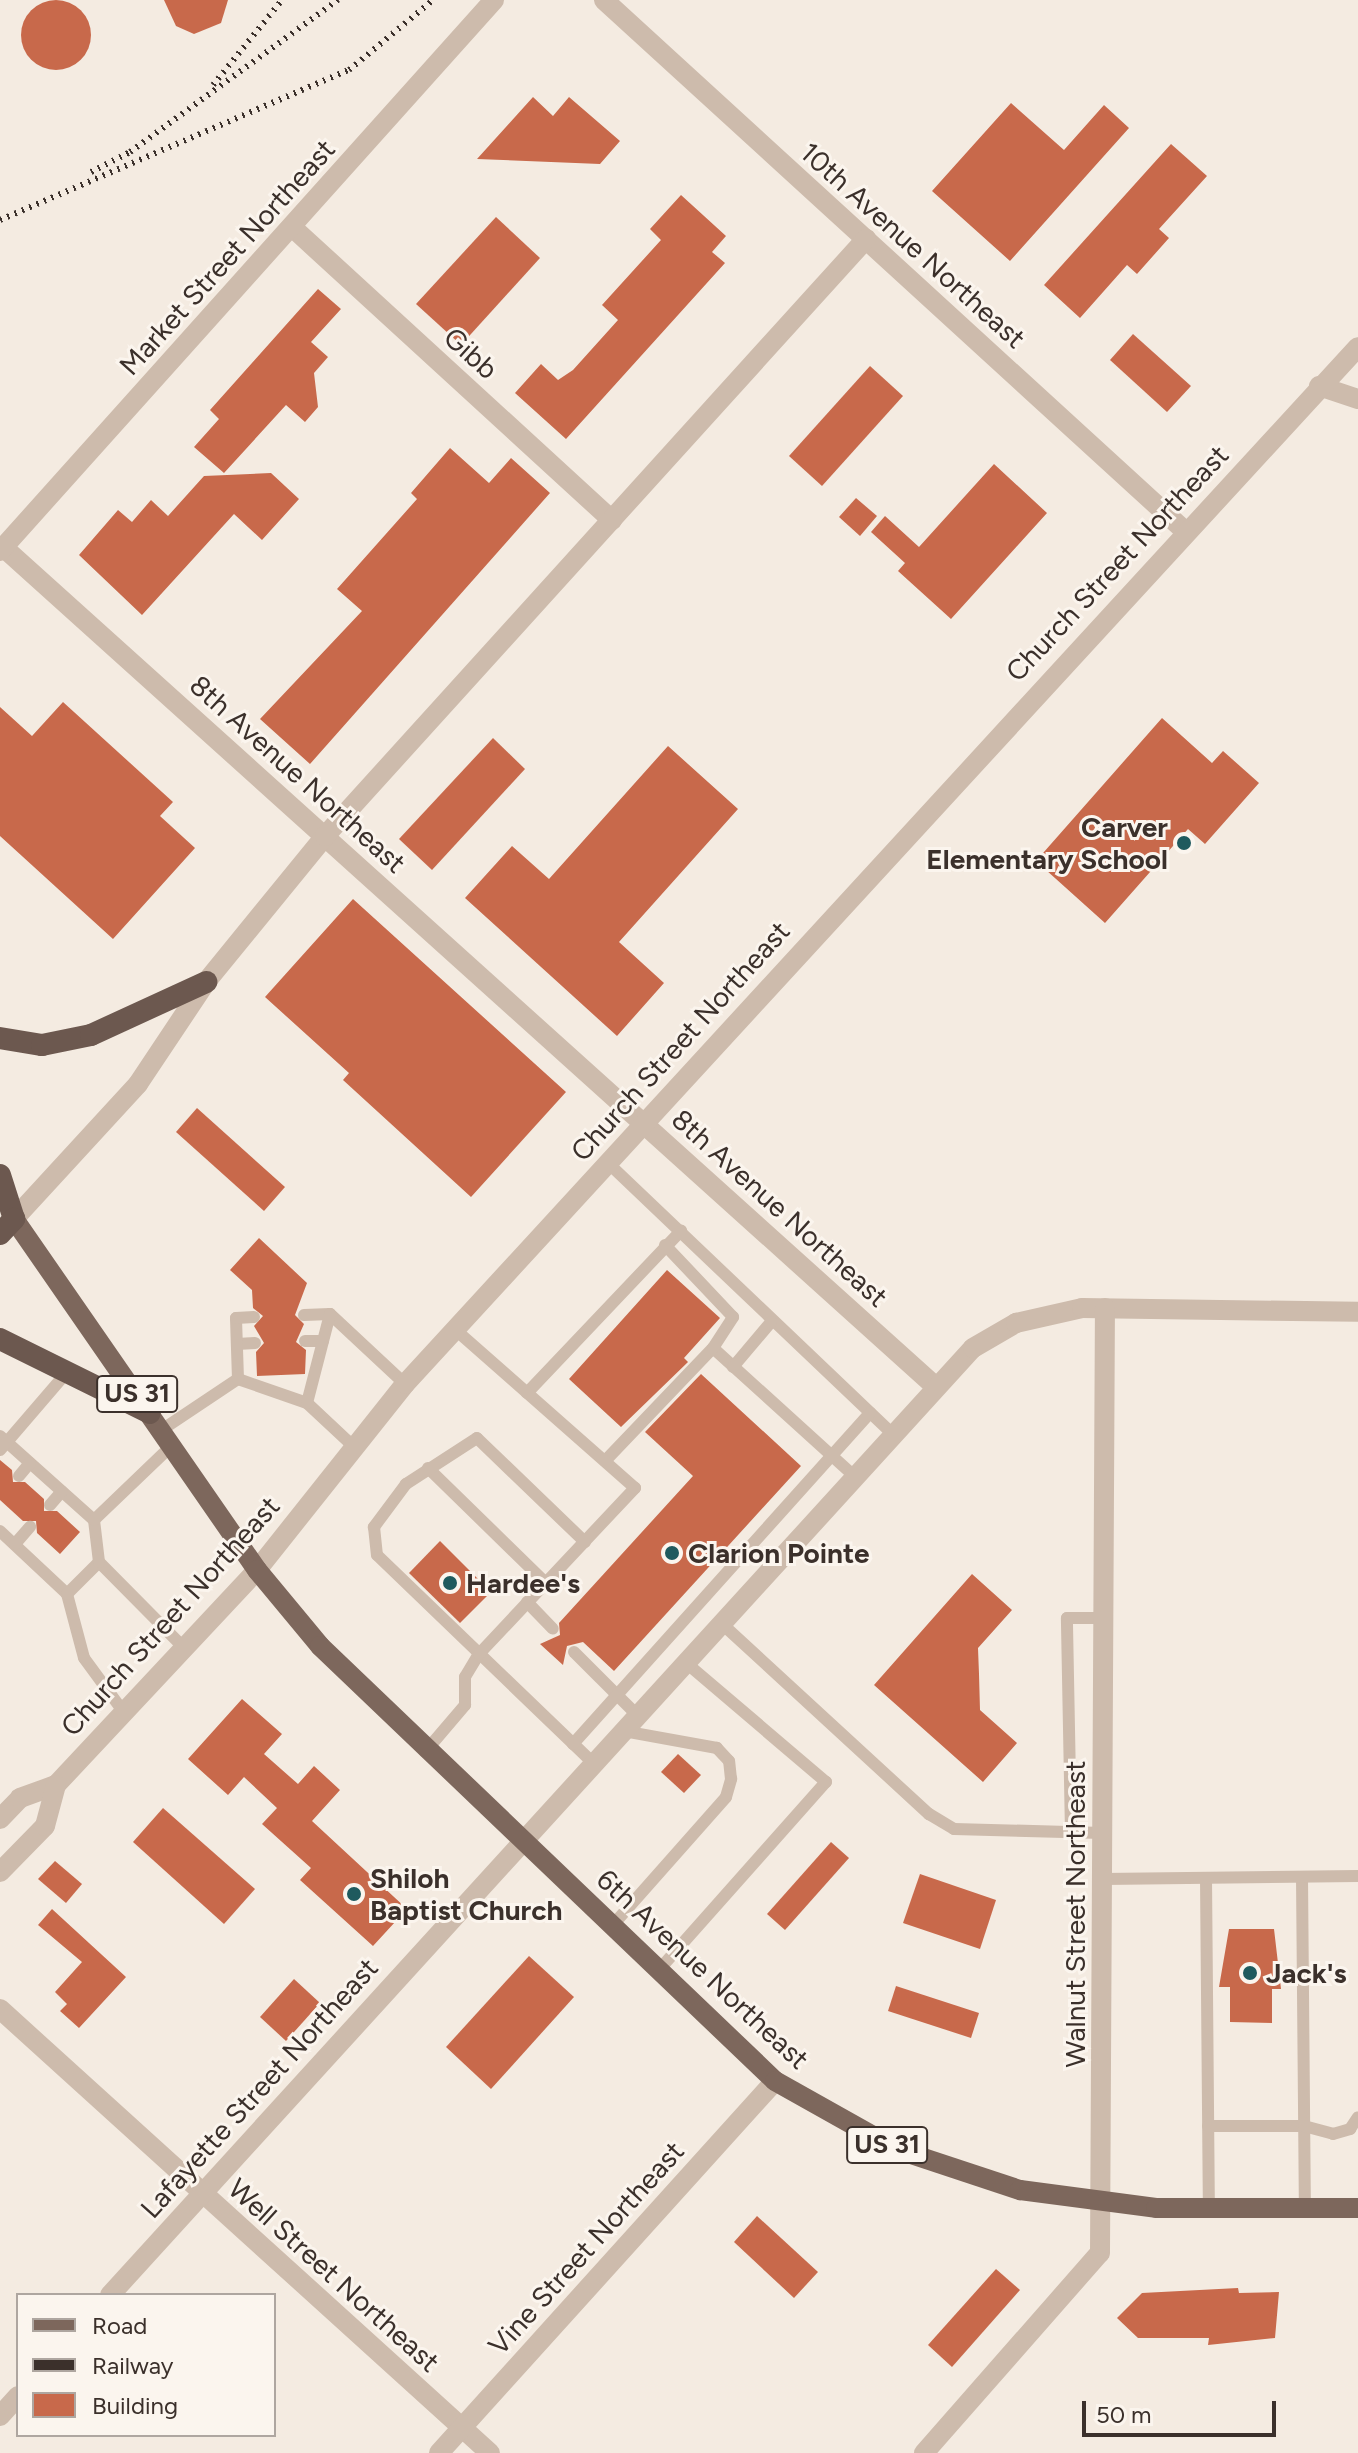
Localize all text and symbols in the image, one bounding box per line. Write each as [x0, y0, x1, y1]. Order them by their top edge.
street label: Market Street Northeast [112, 132, 342, 382]
street label: 10th Avenue Northeast [794, 135, 1032, 355]
street label: Gibb [437, 320, 505, 386]
street label: Church Street Northeast [999, 438, 1235, 688]
street label: 8th Avenue Northeast [183, 668, 413, 880]
place label: Carver Elementary School [926, 810, 1168, 876]
marker: Carver Elementary School [1175, 834, 1193, 852]
street label: Church Street Northeast [564, 914, 796, 1168]
street label: 8th Avenue Northeast [665, 1102, 895, 1314]
road number: US 31 [95, 1372, 179, 1416]
street label: Church Street Northeast [54, 1489, 286, 1743]
place label: Clarion Pointe [688, 1536, 870, 1570]
marker: Clarion Pointe [663, 1544, 681, 1562]
place label: Hardee's [466, 1566, 580, 1600]
marker: Hardee's [441, 1574, 459, 1592]
street label: Walnut Street Northeast [1058, 1760, 1092, 2068]
place label: Shiloh Baptist Church [370, 1861, 562, 1927]
street label: 6th Avenue Northeast [590, 1862, 816, 2076]
marker: Shiloh Baptist Church [345, 1885, 363, 1903]
street label: Lafayette Street Northeast [133, 1951, 385, 2225]
place label: Jack's [1266, 1956, 1347, 1990]
marker: Jack's [1241, 1964, 1259, 1982]
road number: US 31 [845, 2123, 929, 2167]
street label: Vine Street Northeast [481, 2134, 691, 2362]
street label: Well Street Northeast [222, 2171, 446, 2379]
legend [16, 2293, 276, 2437]
text: Road [92, 2311, 147, 2340]
text: Railway [92, 2351, 173, 2380]
scale bar [1086, 2385, 1280, 2435]
text: Building [92, 2391, 178, 2420]
text: 50 m [1096, 2400, 1152, 2429]

